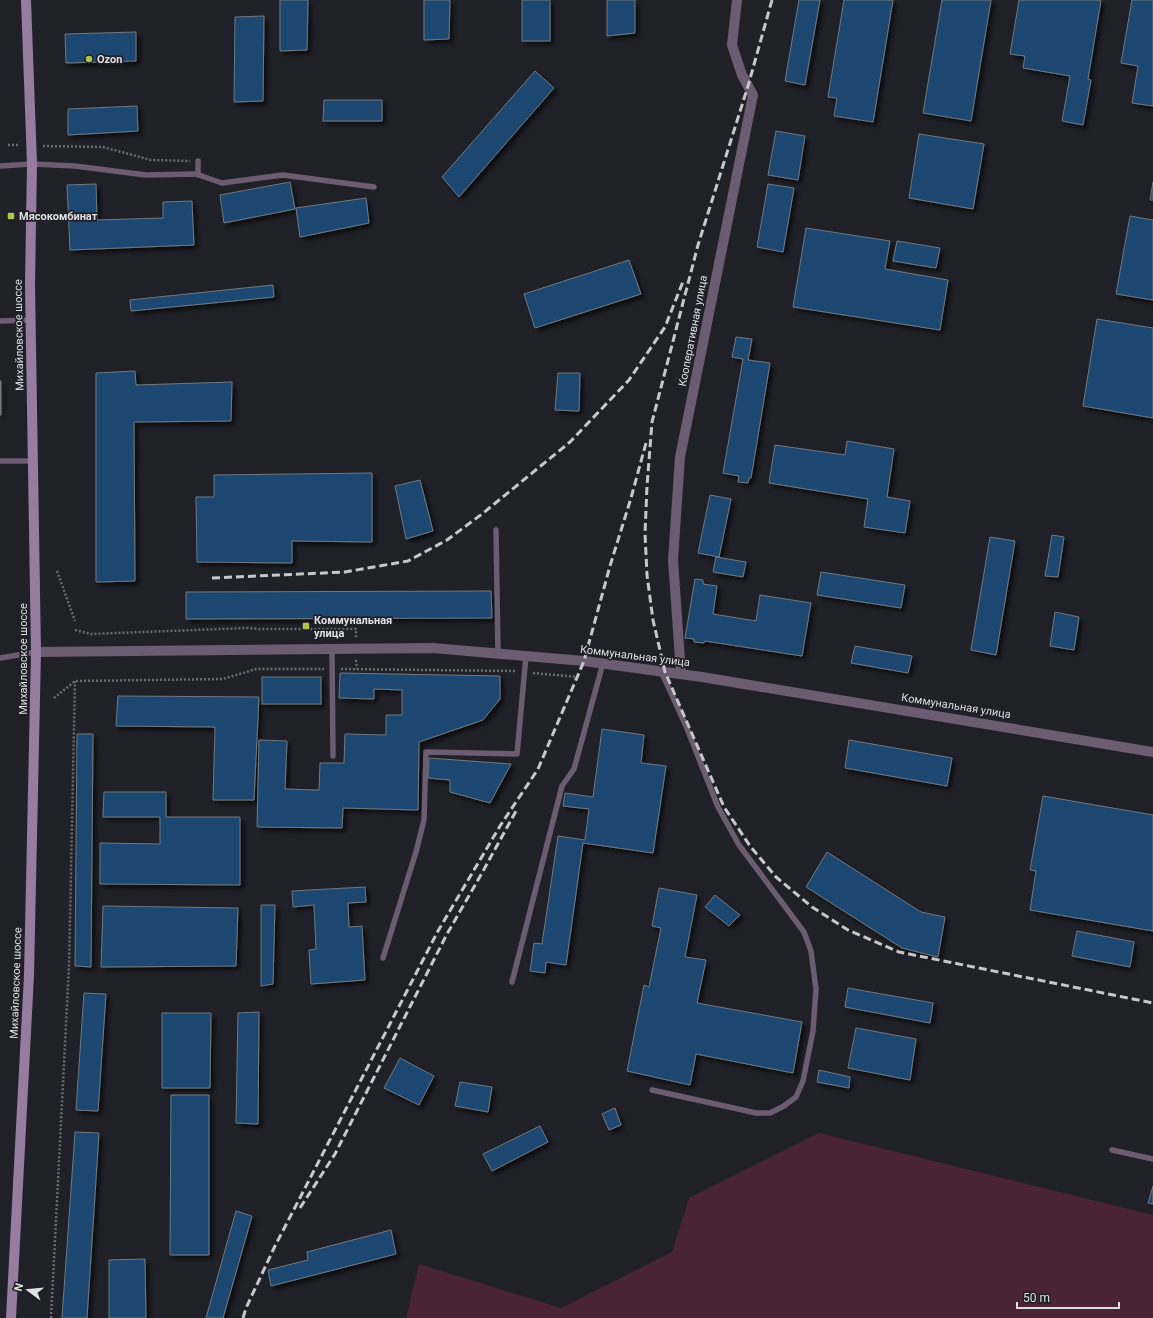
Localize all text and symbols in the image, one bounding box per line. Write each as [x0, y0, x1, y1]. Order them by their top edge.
place label: Ozon [97, 53, 122, 66]
marker: Ozon [84, 54, 94, 64]
place label: Мясокомбинат [19, 210, 98, 223]
marker: Мясокомбинат [6, 211, 16, 221]
street label: Кооперативная улица [676, 274, 710, 388]
street label: Михайловское шоссе [12, 279, 26, 391]
street label: Михайловское шоссе [17, 603, 30, 715]
place label: Коммунальная улица [314, 614, 392, 640]
marker: Коммунальная улица [301, 621, 311, 631]
street label: Коммунальная улица [579, 643, 691, 669]
street label: Коммунальная улица [900, 691, 1012, 721]
street label: Михайловское шоссе [8, 927, 24, 1039]
north arrow [8, 1270, 48, 1310]
text: N [12, 1282, 26, 1293]
scale bar [1017, 1284, 1119, 1310]
text: 50 m [1023, 1291, 1050, 1305]

